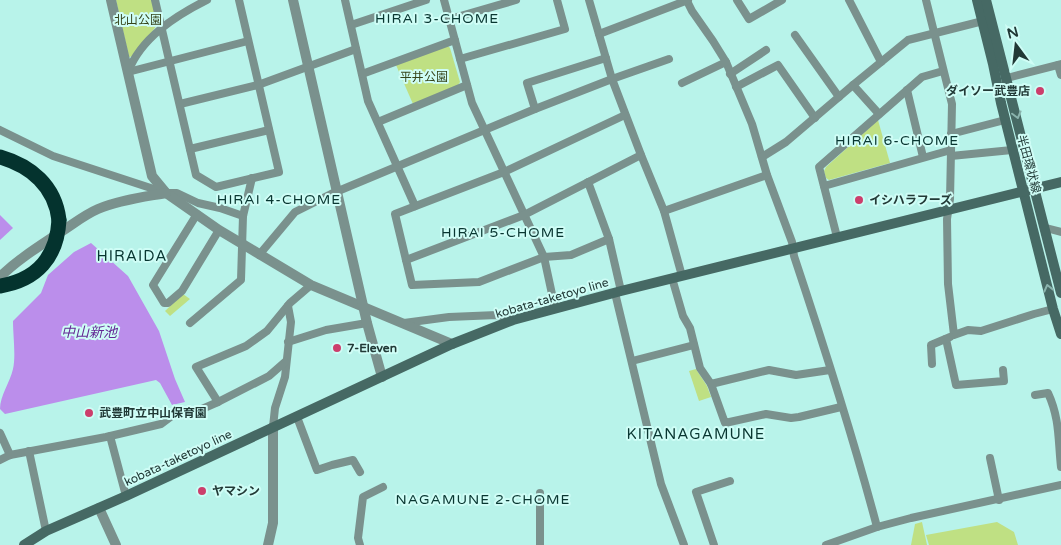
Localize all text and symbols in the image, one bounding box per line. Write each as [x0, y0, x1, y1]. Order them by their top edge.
district label: HIRAI 3-CHOME [375, 10, 499, 27]
park label: 北山公園 [114, 13, 162, 27]
north arrow [991, 20, 1041, 70]
text: N [1005, 23, 1020, 43]
park label: 平井公園 [400, 70, 448, 84]
place label: ダイソー武豊店 [946, 84, 1030, 98]
marker: ダイソー武豊店 [1034, 85, 1046, 97]
one-way arrow [1011, 110, 1021, 118]
district label: HIRAI 6-CHOME [835, 132, 959, 149]
street label: 半田環状線 [1014, 133, 1044, 195]
district label: HIRAI 4-CHOME [217, 191, 341, 208]
place label: イシハラフーズ [869, 193, 952, 207]
marker: イシハラフーズ [853, 194, 865, 206]
district label: HIRAI 5-CHOME [441, 224, 565, 241]
district label: HIRAIDA [97, 247, 167, 265]
street label: kobata-taketoyo line [494, 275, 610, 321]
one-way arrow [1043, 283, 1054, 292]
water label: 中山新池 [61, 324, 119, 341]
place label: 7-Eleven [347, 341, 397, 355]
marker: 7-Eleven [331, 342, 343, 354]
place label: 武豊町立中山保育園 [99, 406, 207, 420]
marker: 武豊町立中山保育園 [83, 407, 95, 419]
district label: KITANAGAMUNE [627, 425, 765, 443]
street label: kobata-taketoyo line [122, 427, 234, 489]
place label: ヤマシン [212, 484, 260, 498]
marker: ヤマシン [196, 485, 208, 497]
district label: NAGAMUNE 2-CHOME [395, 491, 571, 508]

